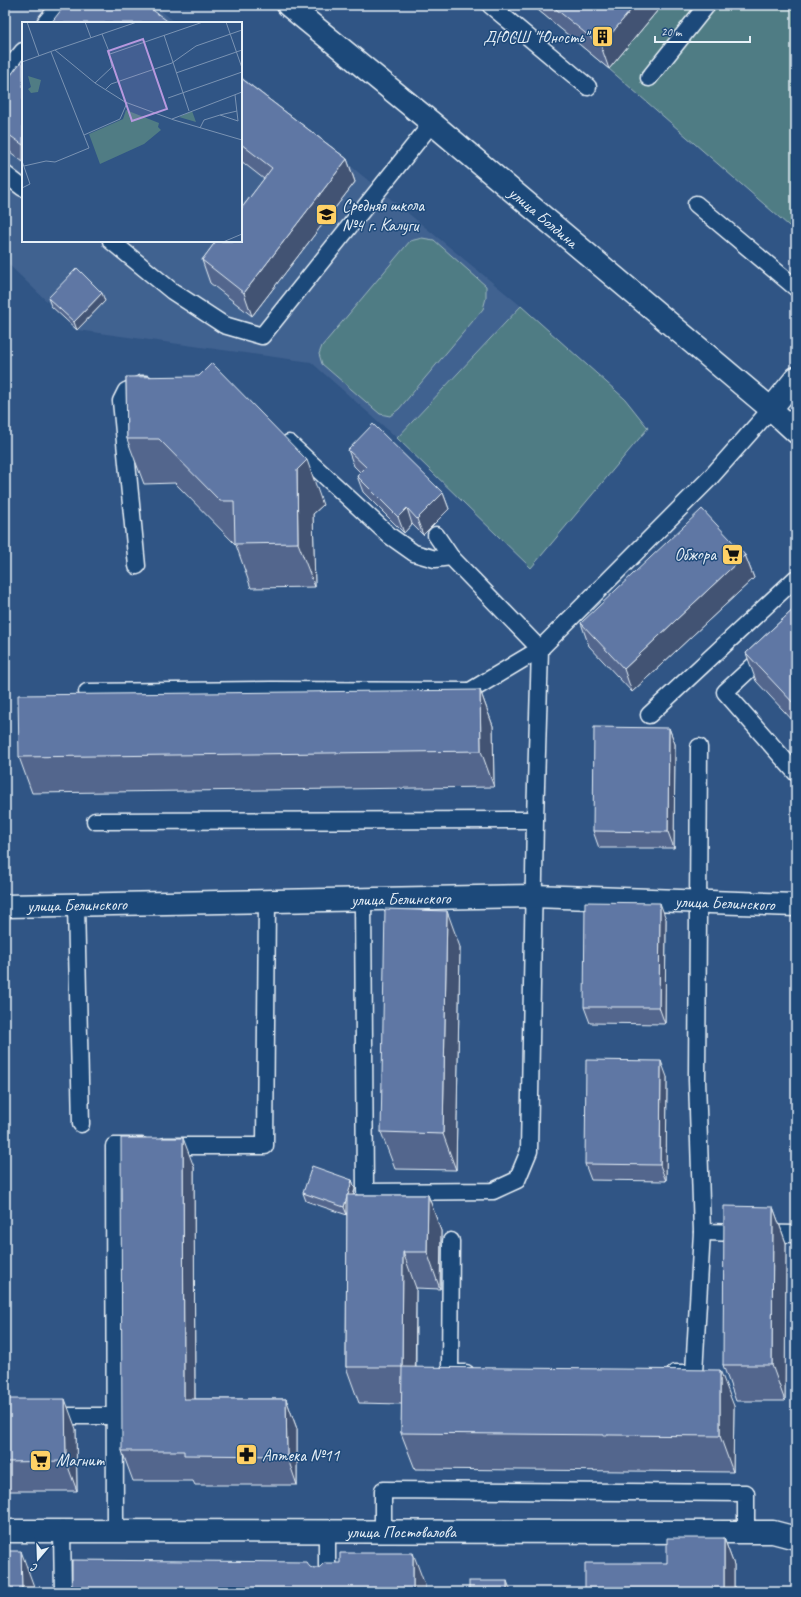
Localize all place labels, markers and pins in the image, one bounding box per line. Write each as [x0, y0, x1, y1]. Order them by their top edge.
building icon: ДЮСШ "Юность" [590, 24, 616, 50]
place label: ДЮСШ "Юность" [483, 27, 592, 48]
place label: Средняя школа №4 г. Калуги [342, 195, 425, 236]
school or university icon: Средняя школа №4 г. Калуги [313, 202, 339, 228]
supermarket icon: Обжора [719, 541, 745, 567]
place label: Обжора [674, 544, 717, 565]
pharmacy icon: Аптека №11 [233, 1442, 259, 1468]
place label: Аптека №11 [262, 1445, 341, 1466]
supermarket icon: Магнит [28, 1447, 54, 1473]
place label: Магнит [56, 1450, 105, 1471]

